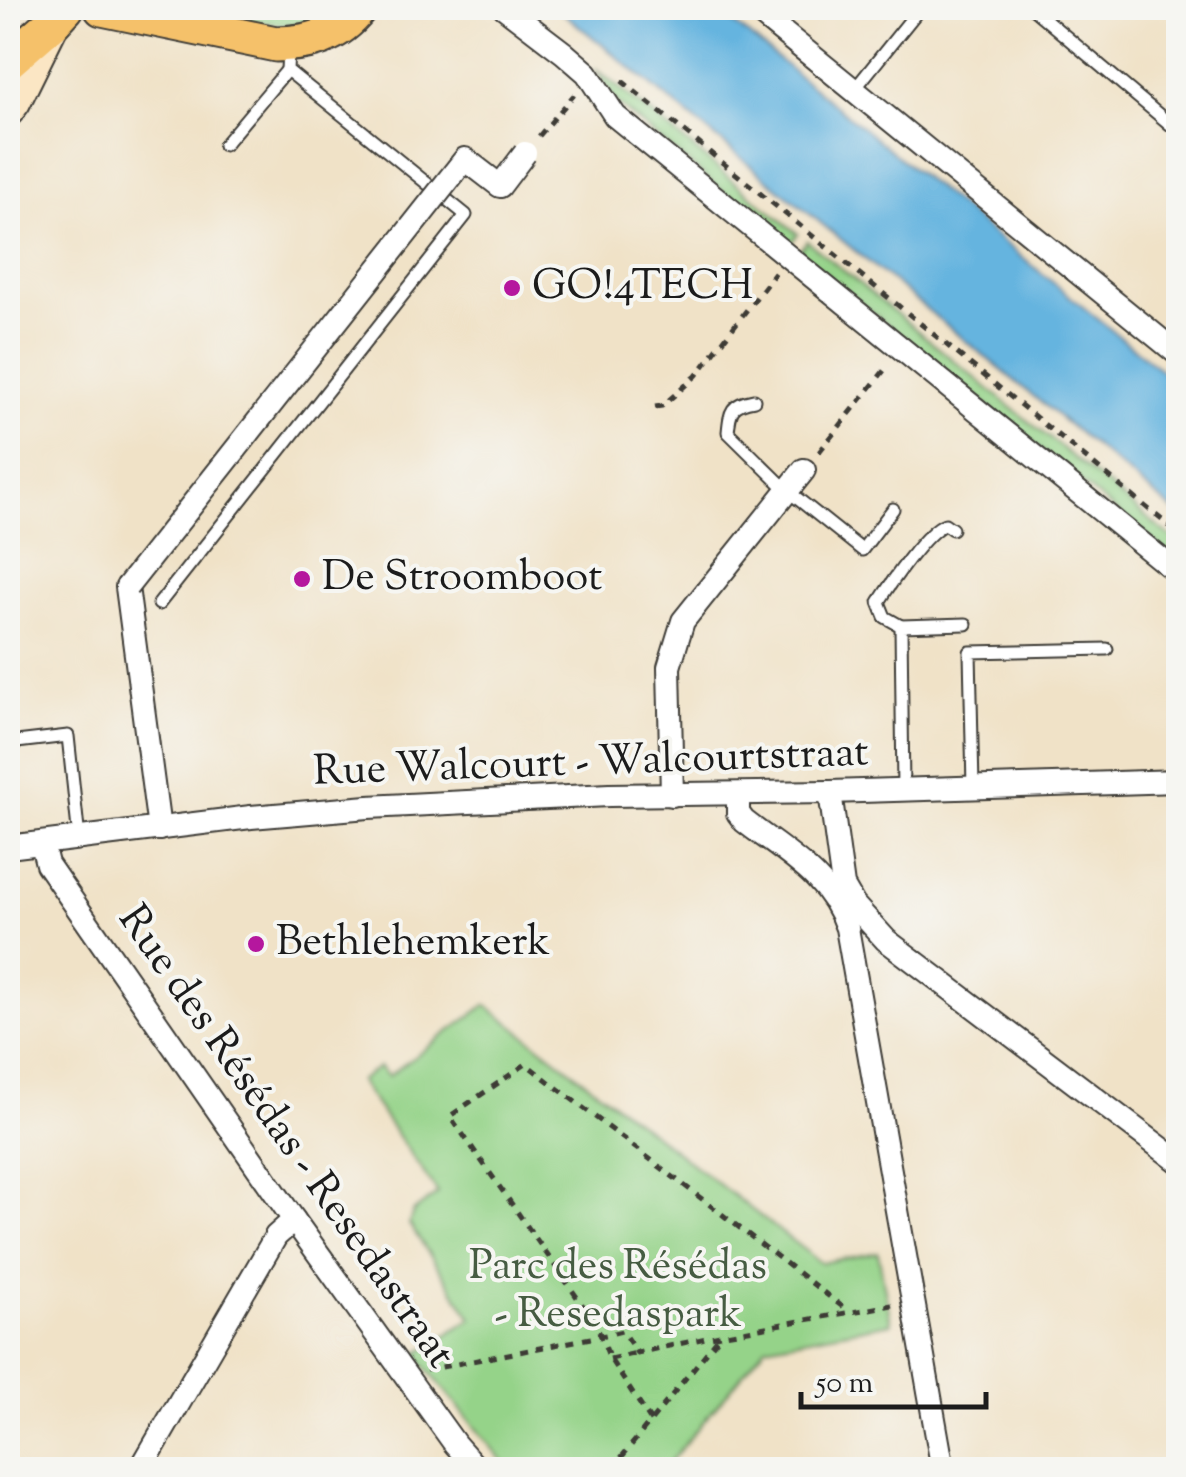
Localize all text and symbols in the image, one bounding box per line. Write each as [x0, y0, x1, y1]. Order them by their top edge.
place label: GO!4TECH [532, 258, 753, 318]
marker: GO!4TECH [501, 277, 523, 299]
place label: De Stroomboot [322, 549, 602, 609]
marker: De Stroomboot [291, 568, 313, 590]
street label: Rue Walcourt - Walcourtstraat [312, 724, 870, 804]
street label: Rue des Résédas - Resedastraat [102, 894, 468, 1382]
place label: Bethlehemkerk [276, 914, 550, 974]
marker: Bethlehemkerk [245, 933, 267, 955]
park label: Parc des Résédas - Resedaspark [469, 1238, 767, 1346]
scale bar [801, 1347, 986, 1409]
text: 50 m [814, 1363, 874, 1406]

